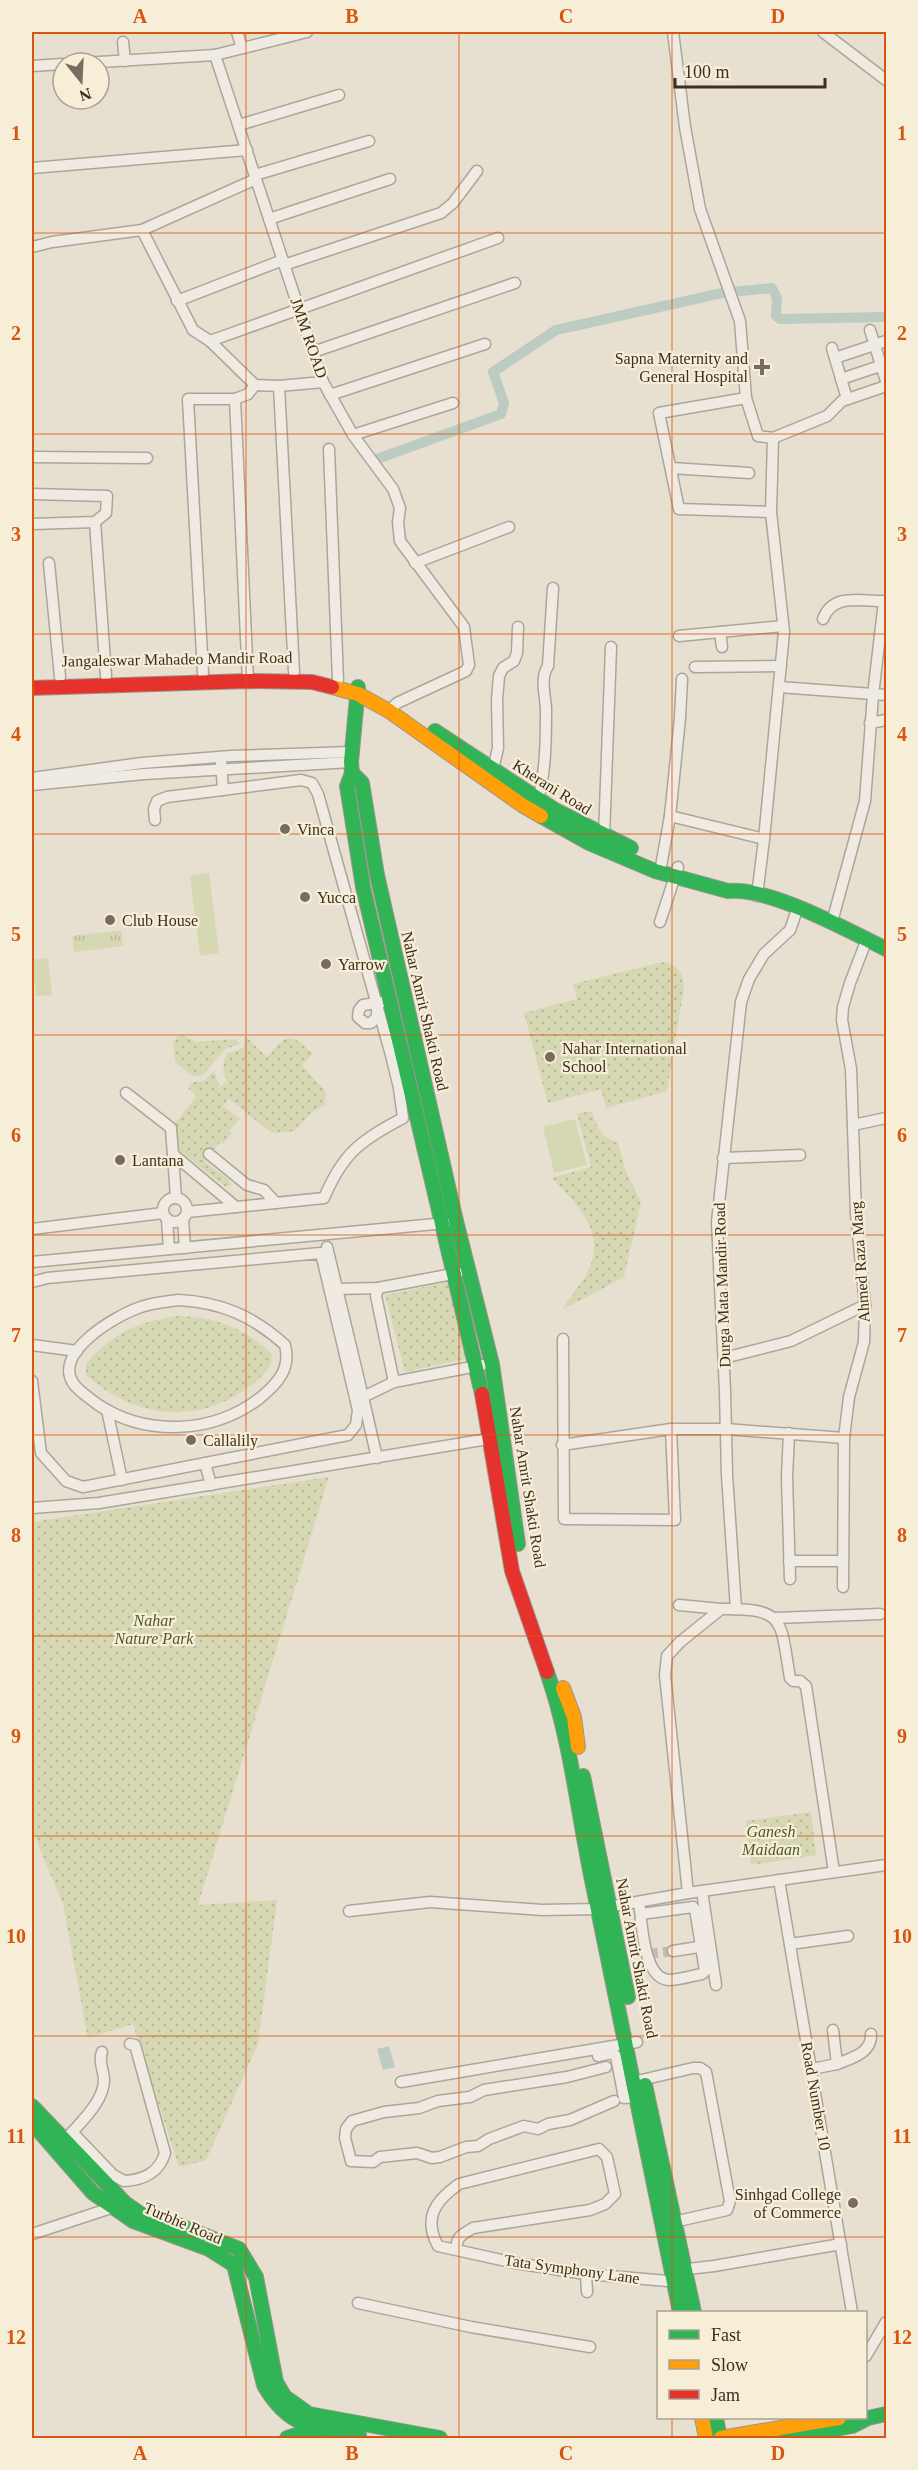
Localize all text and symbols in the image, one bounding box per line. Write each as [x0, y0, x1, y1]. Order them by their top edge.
text: A [133, 5, 148, 27]
text: B [345, 5, 359, 27]
text: C [559, 5, 573, 27]
text: D [771, 5, 785, 27]
north arrow [51, 51, 111, 111]
scale bar [675, 51, 825, 89]
text: 100 m [684, 62, 730, 82]
text: N [77, 85, 94, 105]
text: 1 [11, 122, 21, 144]
text: 1 [897, 122, 907, 144]
street label: JMM ROAD [287, 296, 331, 380]
text: 2 [11, 322, 21, 344]
text: 2 [897, 322, 907, 344]
place label: Sapna Maternity and General Hospital [615, 350, 749, 386]
marker: Sapna Maternity and General Hospital [753, 358, 771, 376]
text: 3 [11, 523, 21, 545]
text: 3 [897, 523, 907, 545]
street label: Jangaleswar Mahadeo Mandir Road [62, 648, 292, 671]
text: 4 [11, 723, 21, 745]
text: 4 [897, 723, 907, 745]
street label: Kherani Road [510, 756, 594, 818]
place label: Vinca [297, 821, 334, 838]
marker: Vinca [278, 822, 292, 836]
place label: Yucca [317, 889, 356, 906]
marker: Yucca [298, 890, 312, 904]
place label: Club House [122, 912, 198, 929]
marker: Club House [103, 913, 117, 927]
text: 5 [11, 923, 21, 945]
text: 5 [897, 923, 907, 945]
street label: Nahar Amrit Shakti Road [398, 930, 452, 1092]
place label: Yarrow [338, 956, 386, 973]
marker: Yarrow [319, 957, 333, 971]
place label: Nahar International School [562, 1040, 687, 1075]
marker: Nahar International School [543, 1050, 557, 1064]
text: 6 [11, 1124, 21, 1146]
text: 6 [897, 1124, 907, 1146]
place label: Lantana [132, 1152, 184, 1169]
marker: Lantana [113, 1153, 127, 1167]
street label: Ahmed Raza Marg [847, 1201, 874, 1323]
street label: Durga Mata Mandir Road [711, 1202, 734, 1368]
text: 7 [11, 1324, 21, 1346]
text: 7 [897, 1324, 907, 1346]
street label: Nahar Amrit Shakti Road [507, 1405, 549, 1569]
place label: Callalily [203, 1432, 258, 1450]
marker: Callalily [184, 1433, 198, 1447]
text: 8 [11, 1524, 21, 1546]
text: 8 [897, 1524, 907, 1546]
park label: Nahar Nature Park [114, 1612, 194, 1647]
text: 9 [11, 1725, 21, 1747]
text: 9 [897, 1725, 907, 1747]
park label: Ganesh Maidaan [741, 1823, 800, 1858]
street label: Nahar Amrit Shakti Road [613, 1876, 661, 2040]
text: 10 [6, 1925, 26, 1947]
text: 10 [892, 1925, 912, 1947]
street label: Road Number 10 [798, 2040, 834, 2152]
text: 11 [7, 2125, 25, 2147]
text: 11 [893, 2125, 911, 2147]
place label: Sinhgad College of Commerce [735, 2186, 841, 2221]
marker: Sinhgad College of Commerce [846, 2196, 860, 2210]
street label: Turbhe Road [141, 2199, 225, 2247]
street label: Tata Symphony Lane [503, 2251, 641, 2288]
legend [657, 2311, 867, 2419]
text: Fast [711, 2325, 741, 2345]
text: 12 [6, 2326, 26, 2348]
text: 12 [892, 2326, 912, 2348]
text: Slow [711, 2355, 748, 2375]
text: Jam [711, 2385, 740, 2405]
text: A [133, 2442, 148, 2464]
text: B [345, 2442, 359, 2464]
text: C [559, 2442, 573, 2464]
text: D [771, 2442, 785, 2464]

